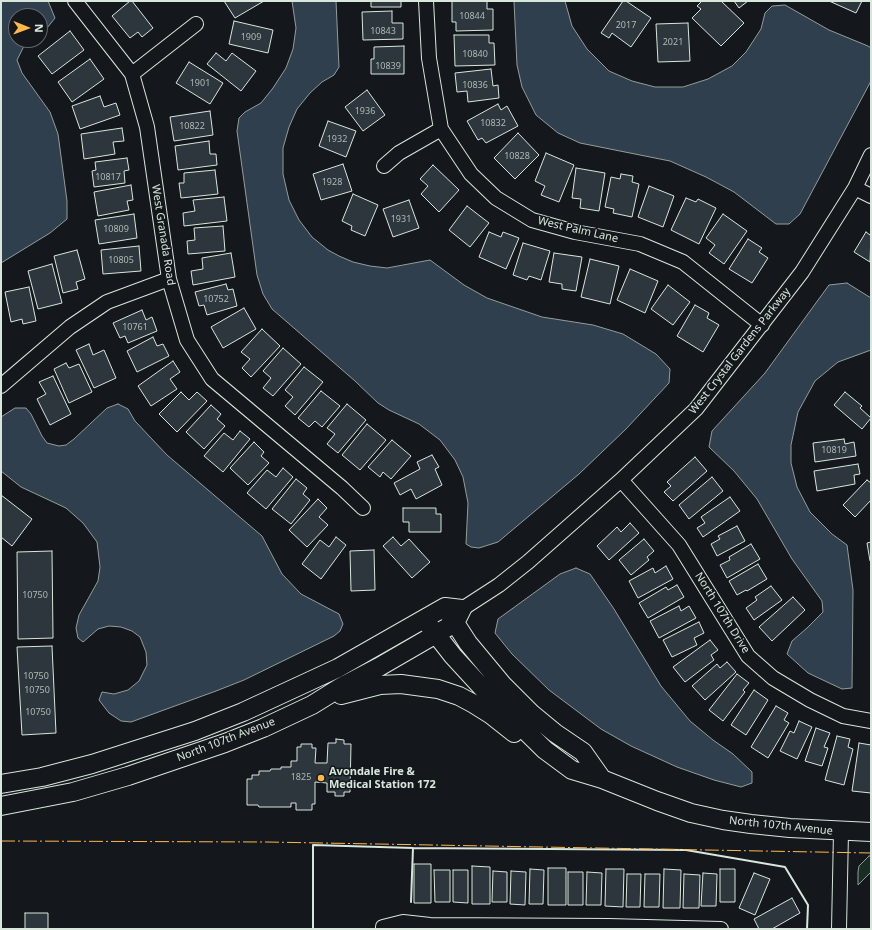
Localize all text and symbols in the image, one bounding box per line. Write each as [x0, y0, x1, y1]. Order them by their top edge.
north arrow [8, 8, 48, 48]
house number: 10844 [459, 11, 485, 21]
house number: 2017 [616, 20, 636, 30]
text: N [32, 24, 47, 33]
house number: 10843 [370, 26, 396, 36]
house number: 1909 [241, 32, 261, 42]
house number: 2021 [663, 37, 683, 47]
house number: 10840 [462, 49, 488, 59]
house number: 10839 [375, 61, 401, 71]
house number: 1901 [190, 78, 210, 88]
house number: 10836 [462, 80, 488, 90]
house number: 1936 [355, 106, 375, 116]
house number: 10832 [480, 118, 506, 128]
house number: 10822 [179, 121, 205, 131]
house number: 1932 [327, 134, 347, 144]
house number: 10828 [504, 151, 530, 161]
house number: 10817 [95, 172, 121, 182]
house number: 1928 [322, 177, 342, 187]
street label: West Granada Road [149, 184, 177, 286]
house number: 1931 [391, 214, 411, 224]
street label: West Palm Lane [537, 214, 619, 246]
house number: 10809 [103, 224, 129, 234]
house number: 10805 [108, 255, 134, 265]
street label: West Crystal Gardens Parkway [687, 285, 793, 417]
house number: 10752 [203, 294, 229, 304]
house number: 10761 [122, 322, 148, 332]
house number: 10819 [821, 445, 847, 455]
street label: North 107th Drive [692, 570, 752, 656]
house number: 10750 [22, 590, 48, 600]
house number: 10750 [23, 671, 49, 681]
house number: 10750 [24, 685, 50, 695]
house number: 10750 [25, 707, 51, 717]
street label: North 107th Avenue [175, 715, 277, 765]
place label: Avondale Fire & Medical Station 172 [329, 765, 436, 791]
house number: 1825 [291, 772, 311, 782]
marker: Avondale Fire & Medical Station 172 [316, 773, 326, 783]
street label: North 107th Avenue [728, 814, 834, 838]

